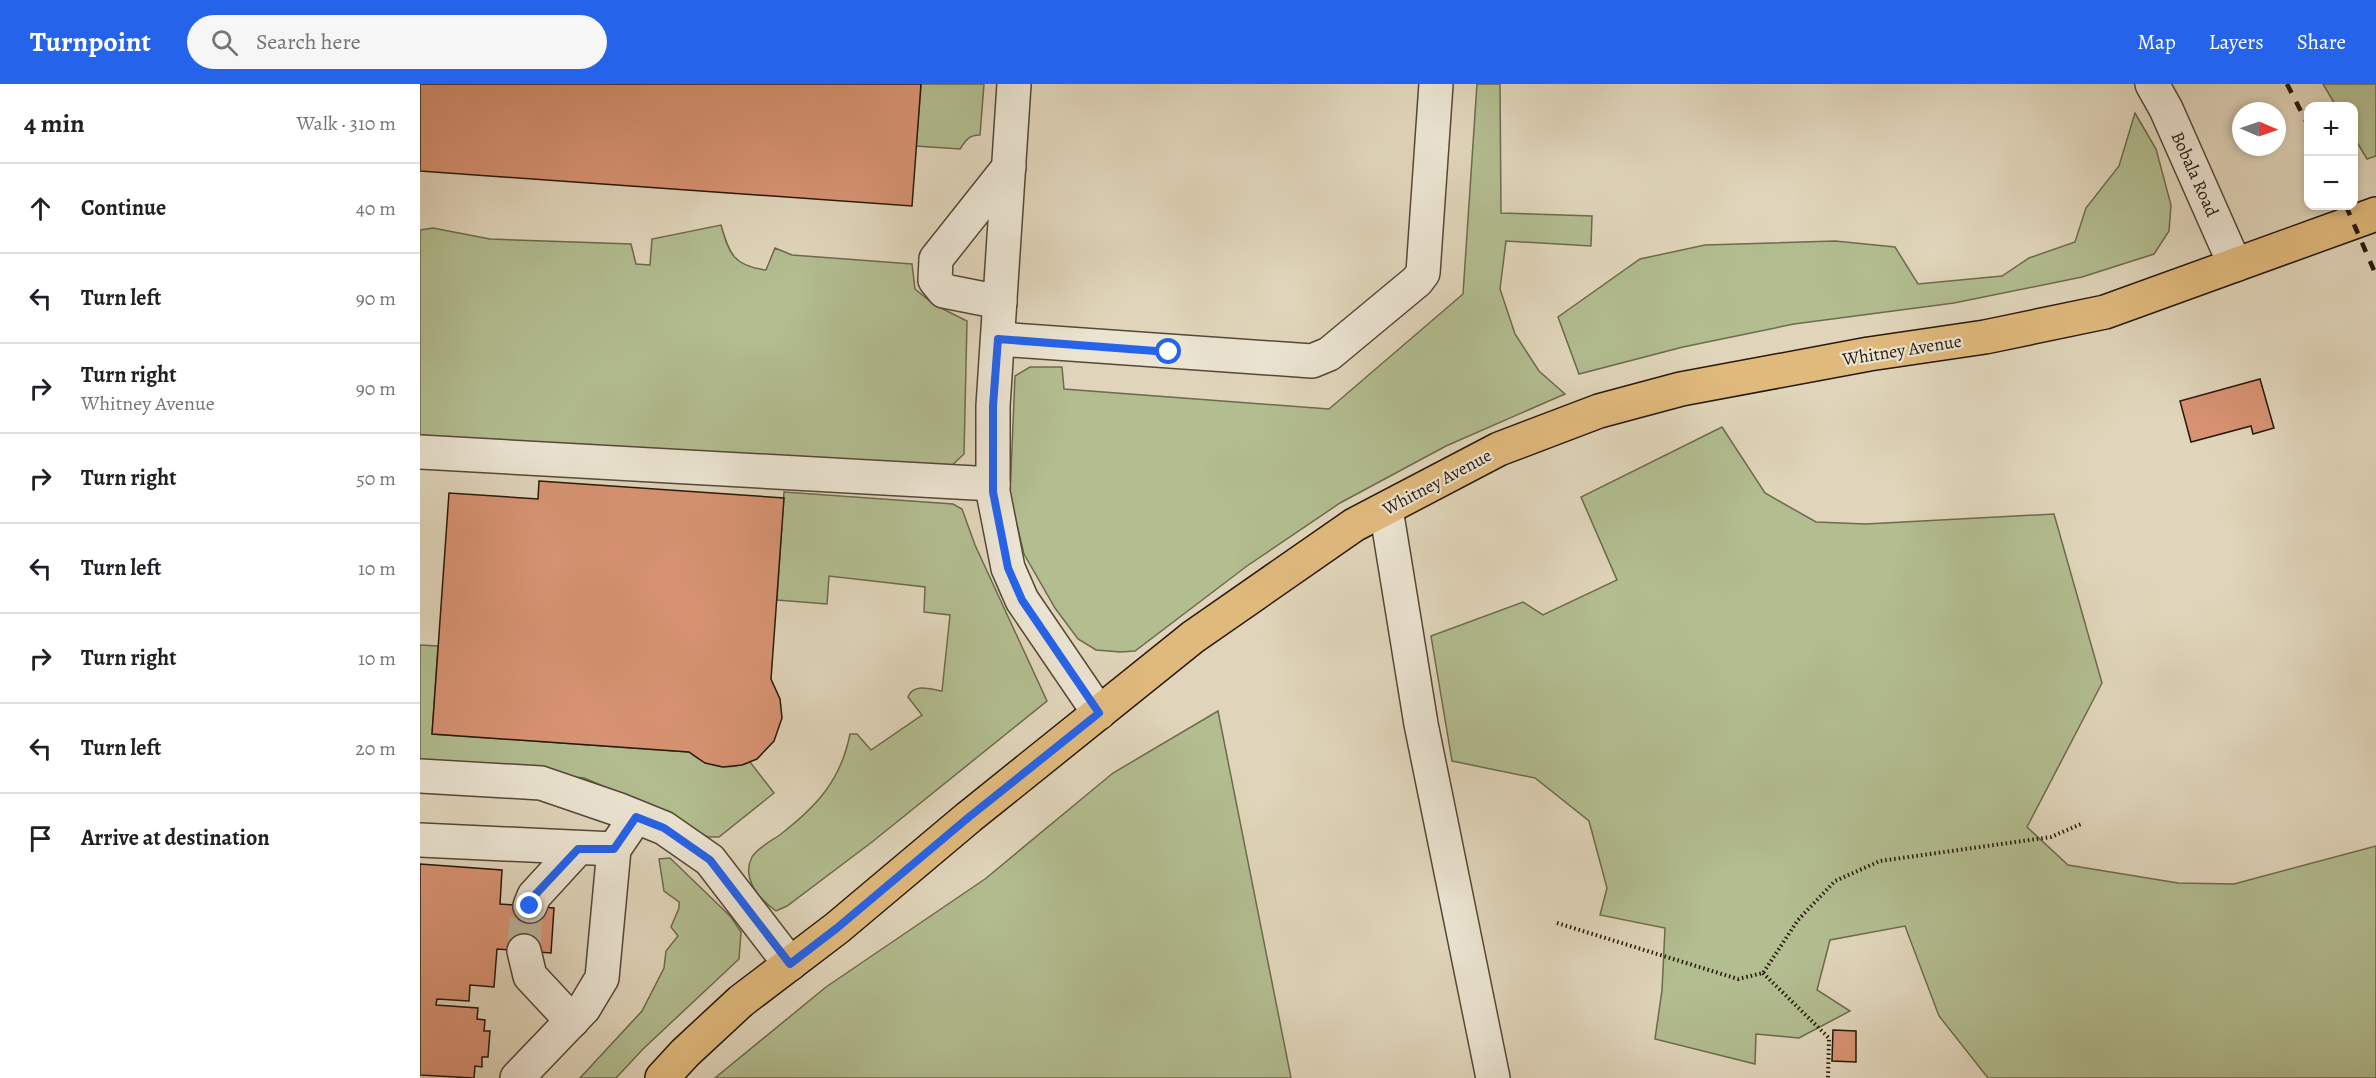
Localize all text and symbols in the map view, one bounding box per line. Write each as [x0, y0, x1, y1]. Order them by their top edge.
search box [187, 15, 607, 69]
text: Turnpoint [30, 23, 151, 61]
icon: search [208, 26, 241, 59]
text: Search here [256, 27, 361, 57]
text: Map [2137, 28, 2176, 56]
text: Layers [2209, 28, 2264, 56]
text: Share [2297, 28, 2346, 56]
north arrow [2232, 102, 2286, 156]
map controls [2304, 102, 2358, 210]
button: + [2304, 102, 2358, 156]
text: 4 min [24, 106, 85, 141]
text: Walk · 310 m [297, 110, 396, 137]
street label: Bobala Road [2166, 128, 2225, 221]
button: − [2304, 156, 2358, 210]
icon: ahead [24, 192, 57, 225]
text: Continue [81, 193, 166, 223]
text: 40 m [356, 195, 396, 222]
icon: left [24, 282, 57, 315]
text: Turn left [81, 283, 161, 313]
text: 90 m [356, 285, 396, 312]
street label: Whitney Avenue [1840, 329, 1963, 371]
route start [1155, 338, 1181, 364]
text: Turn right [81, 360, 177, 390]
icon: right [24, 372, 57, 405]
text: 90 m [356, 375, 396, 402]
text: Whitney Avenue [81, 390, 215, 417]
street label: Whitney Avenue [1377, 443, 1496, 521]
icon: right [24, 462, 57, 495]
text: Turn right [81, 463, 177, 493]
text: 50 m [356, 465, 396, 492]
icon: left [24, 552, 57, 585]
text: Turn left [81, 553, 161, 583]
text: 10 m [358, 555, 396, 582]
icon: right [24, 642, 57, 675]
text: Turn right [81, 643, 177, 673]
text: 10 m [358, 645, 396, 672]
icon: left [24, 732, 57, 765]
text: Turn left [81, 733, 161, 763]
text: 20 m [355, 735, 396, 762]
icon: arrive [24, 822, 57, 855]
text: Arrive at destination [81, 823, 270, 853]
route end [516, 892, 542, 918]

